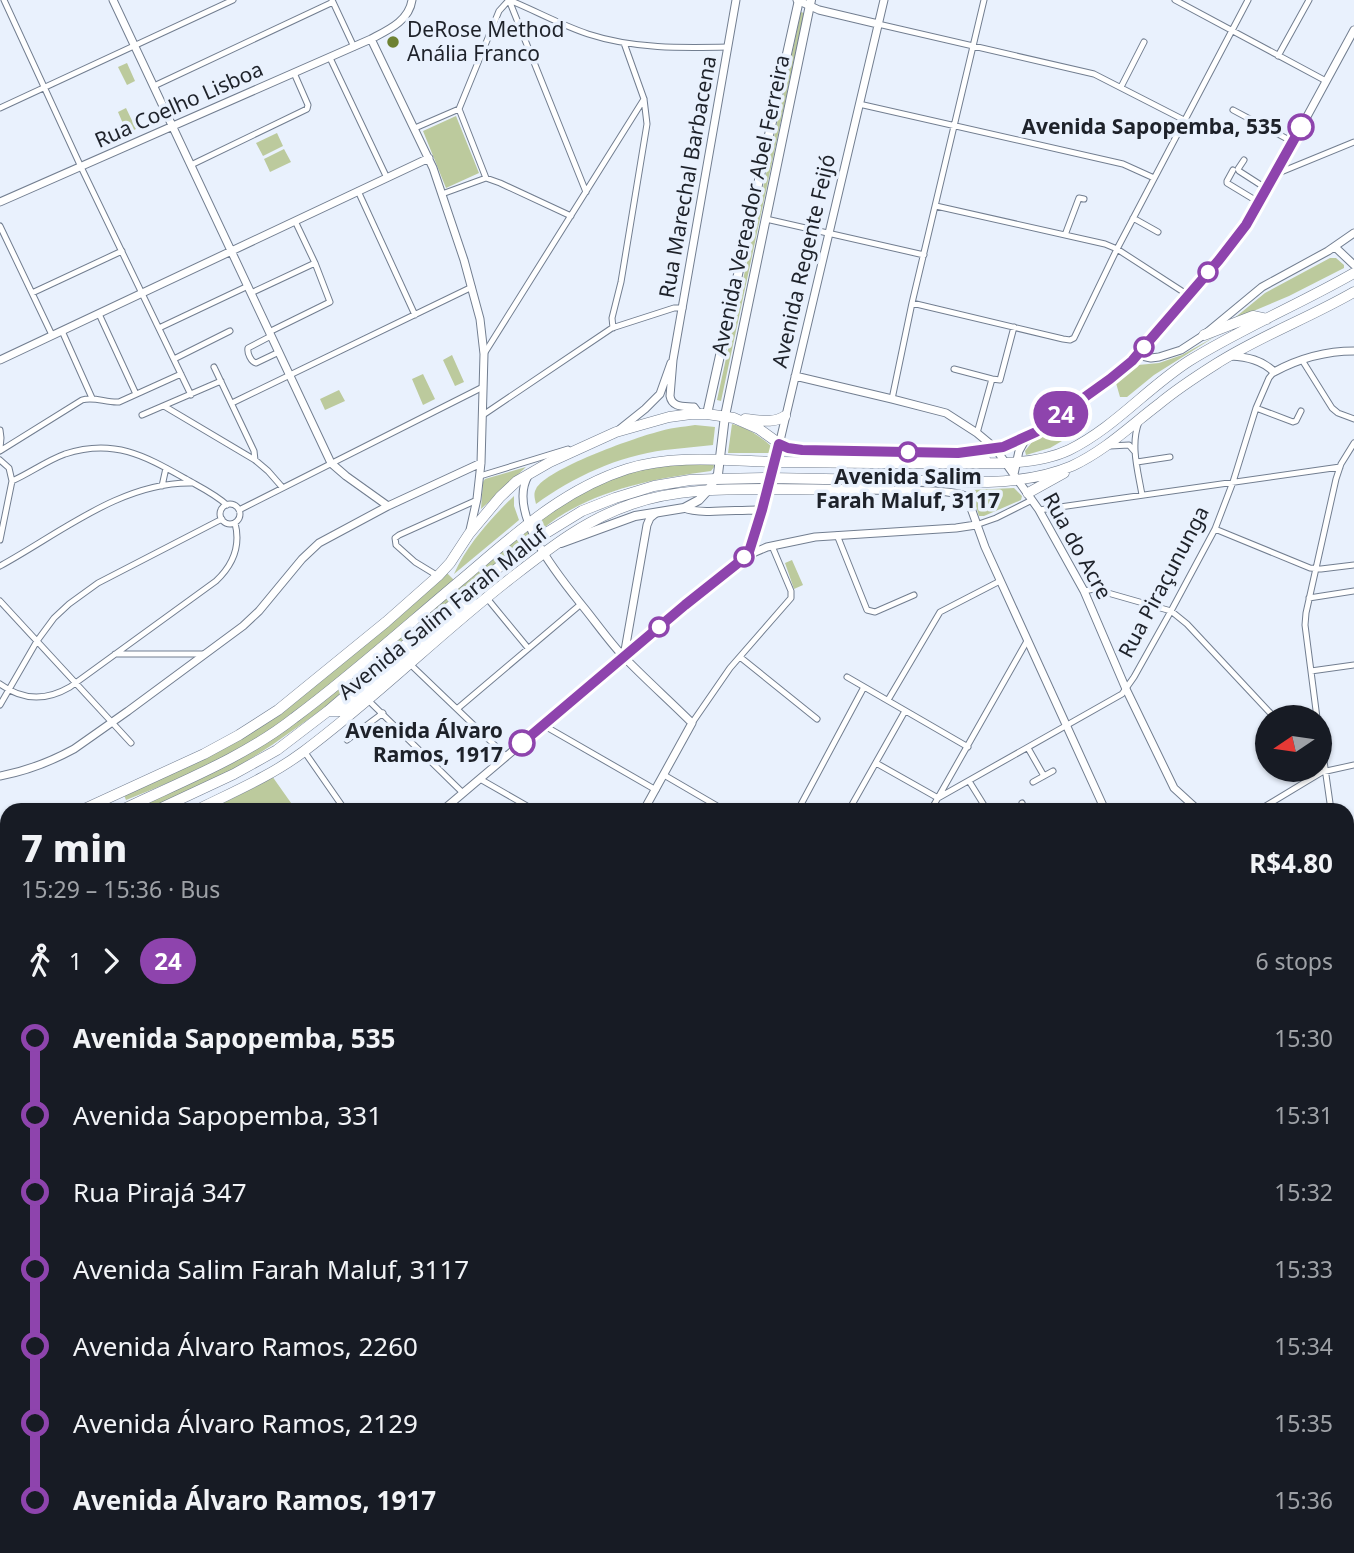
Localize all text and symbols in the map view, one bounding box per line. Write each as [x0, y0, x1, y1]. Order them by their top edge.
place label: DeRose Method Anália Franco [407, 15, 564, 67]
marker: DeRose Method Anália Franco [385, 34, 401, 50]
street label: Avenida Vereador Abel Ferreira [704, 52, 796, 357]
street label: Rua Coelho Lisboa [90, 54, 267, 154]
street label: Rua Marechal Barbacena [652, 54, 722, 300]
place label: Avenida Sapopemba, 535 [1022, 112, 1282, 140]
marker: Avenida Sapopemba, 535 [1288, 114, 1314, 140]
street label: Avenida Regente Feijó [765, 151, 841, 370]
unlabelled marker [1198, 262, 1218, 282]
unlabelled marker [1134, 337, 1154, 357]
line badge: 24 [1030, 391, 1092, 437]
text: 24 [1047, 397, 1075, 430]
marker: Avenida Salim Farah Maluf, 3117 [898, 442, 918, 462]
place label: Avenida Salim Farah Maluf, 3117 [816, 462, 1000, 514]
street label: Rua do Acre [1037, 487, 1119, 604]
street label: Rua Piraçununga [1111, 501, 1215, 662]
street label: Avenida Salim Farah Maluf [332, 518, 554, 705]
unlabelled marker [734, 547, 754, 567]
unlabelled marker [649, 617, 669, 637]
north arrow [1255, 705, 1332, 782]
map controls [1255, 705, 1332, 782]
place label: Avenida Álvaro Ramos, 1917 [345, 716, 503, 768]
marker: Avenida Álvaro Ramos, 1917 [509, 730, 535, 756]
text: 7 min [21, 821, 127, 873]
text: R$4.80 [1249, 845, 1333, 881]
text: 15:29 – 15:36 · Bus [21, 873, 220, 905]
icon: walk [21, 942, 59, 980]
icon: forward [92, 942, 130, 980]
text: 24 [154, 944, 182, 977]
text: 1 [69, 945, 82, 977]
text: 6 stops [1255, 945, 1333, 977]
text: Avenida Sapopemba, 535 [73, 1020, 395, 1056]
text: 15:30 [1274, 1022, 1333, 1054]
text: Avenida Sapopemba, 331 [73, 1097, 382, 1133]
text: 15:31 [1274, 1099, 1333, 1131]
text: Rua Pirajá 347 [73, 1174, 247, 1210]
text: 15:32 [1274, 1176, 1333, 1208]
text: Avenida Salim Farah Maluf, 3117 [73, 1251, 469, 1287]
text: 15:33 [1274, 1253, 1333, 1285]
text: Avenida Álvaro Ramos, 2260 [73, 1328, 418, 1364]
text: 15:34 [1274, 1330, 1333, 1362]
text: Avenida Álvaro Ramos, 2129 [73, 1405, 418, 1441]
text: 15:35 [1274, 1407, 1333, 1439]
text: Avenida Álvaro Ramos, 1917 [73, 1482, 436, 1518]
text: 15:36 [1274, 1484, 1333, 1516]

